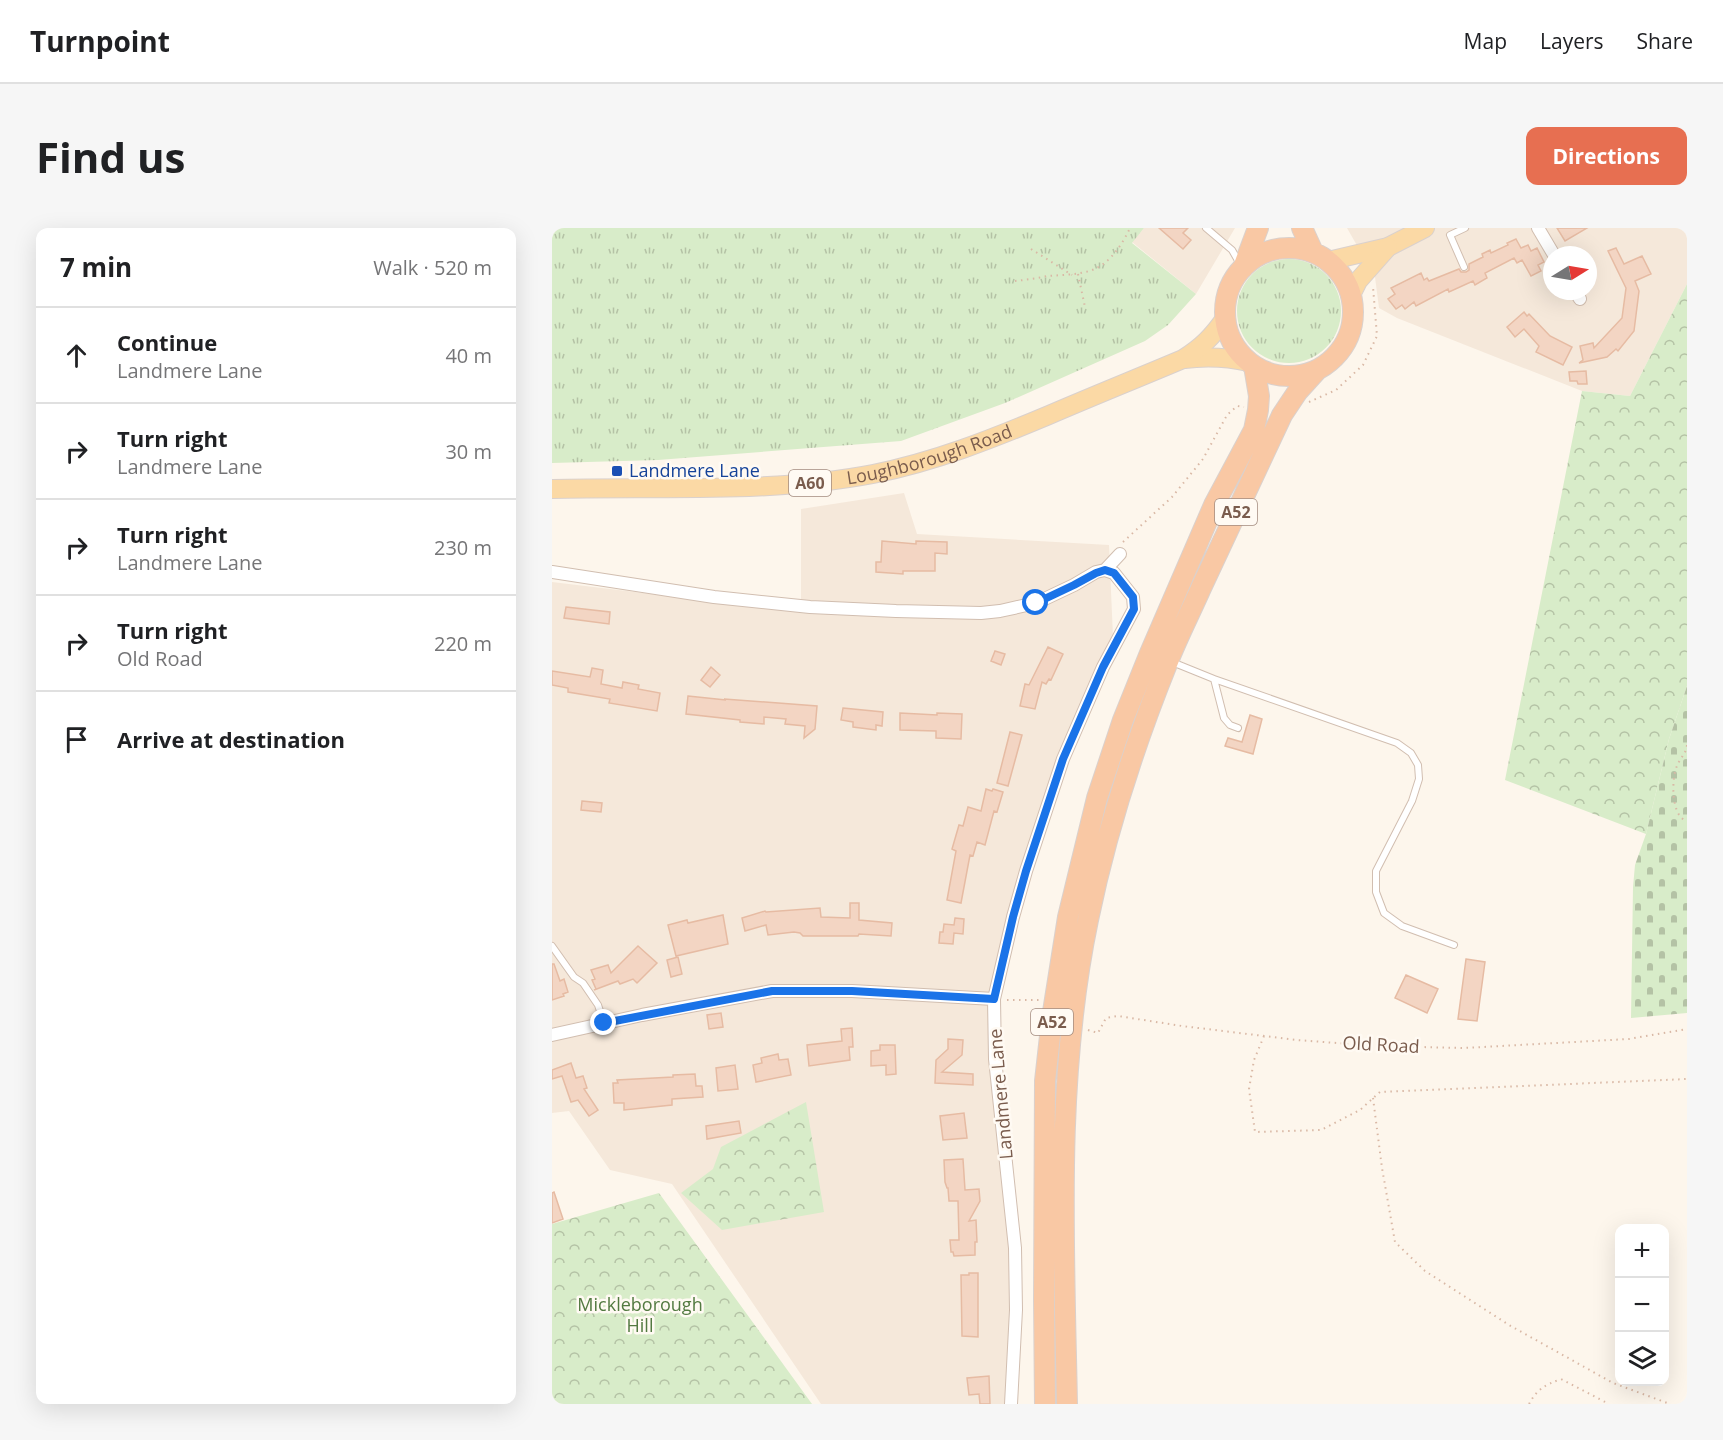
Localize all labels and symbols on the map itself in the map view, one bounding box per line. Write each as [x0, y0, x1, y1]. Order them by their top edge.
north arrow [1543, 246, 1597, 300]
street label: Loughborough Road [845, 419, 1015, 489]
place label: Landmere Lane [629, 458, 760, 482]
marker: Landmere Lane [610, 464, 624, 478]
road number: A60 [789, 470, 831, 496]
road number: A52 [1215, 499, 1257, 525]
route start [1022, 589, 1048, 615]
route end [590, 1009, 616, 1035]
road number: A52 [1031, 1009, 1073, 1035]
street label: Landmere Lane [982, 1028, 1018, 1160]
street label: Old Road [1342, 1030, 1420, 1058]
park label: Mickleborough Hill [577, 1292, 703, 1337]

